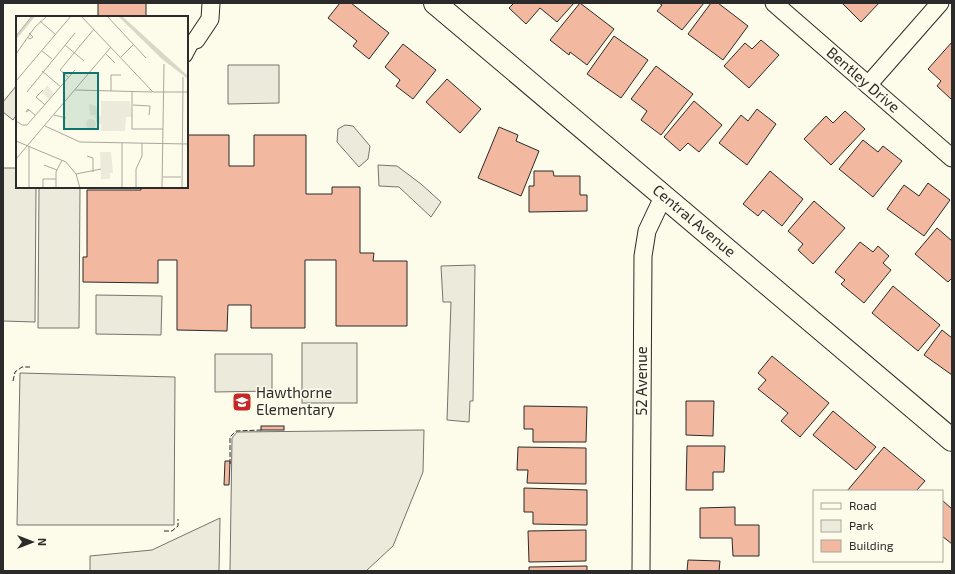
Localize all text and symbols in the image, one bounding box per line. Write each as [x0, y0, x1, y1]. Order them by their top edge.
inset map [16, 16, 188, 188]
street label: Bentley Drive [823, 43, 904, 116]
street label: Central Avenue [650, 180, 740, 260]
street label: 52 Avenue [632, 346, 650, 416]
place label: Hawthorne Elementary [256, 383, 335, 418]
school or university icon: Hawthorne Elementary [231, 391, 253, 413]
legend [813, 490, 943, 562]
text: Road [849, 498, 877, 512]
text: Park [849, 518, 874, 532]
north arrow [12, 522, 52, 562]
text: N [36, 538, 49, 546]
text: Building [849, 538, 894, 552]

